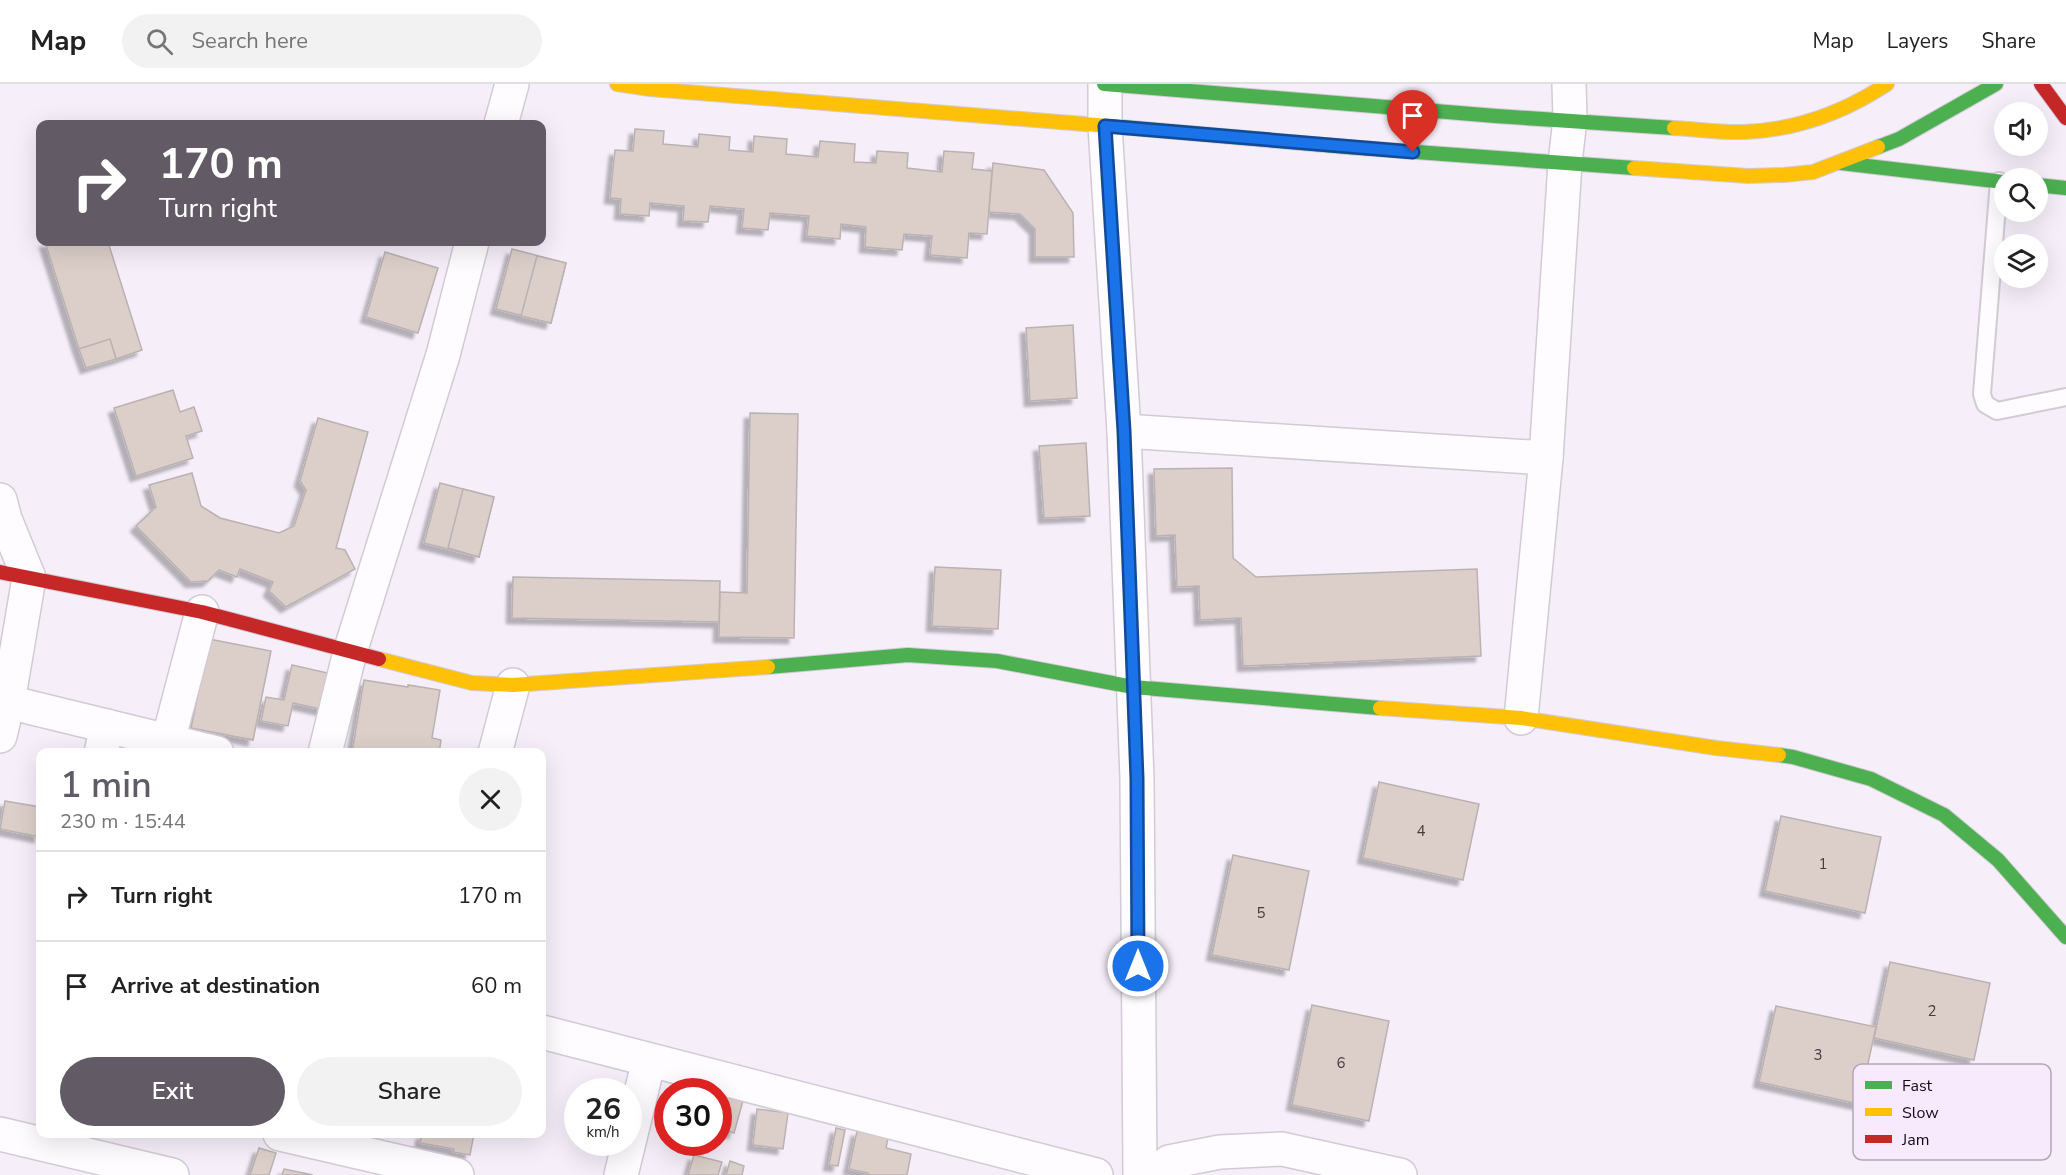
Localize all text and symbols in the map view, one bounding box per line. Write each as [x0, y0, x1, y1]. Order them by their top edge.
search box [122, 14, 542, 68]
text: Map [30, 22, 86, 60]
icon: search [143, 25, 176, 58]
text: Search here [191, 26, 308, 56]
text: Map [1812, 27, 1854, 55]
text: Layers [1887, 27, 1948, 55]
text: Share [1981, 27, 2036, 55]
pin [1387, 90, 1438, 152]
icon: arrive [1396, 99, 1429, 132]
map controls [1994, 102, 2048, 288]
button: sound [1994, 102, 2048, 156]
text: 170 m [159, 136, 283, 193]
icon: right [60, 144, 138, 222]
button: search [1994, 168, 2048, 222]
text: Turn right [159, 190, 277, 227]
button: layers [1994, 234, 2048, 288]
text: 1 min [60, 761, 152, 810]
button: close [459, 768, 522, 831]
text: 230 m · 15:44 [60, 808, 186, 835]
house number: 4 [1416, 821, 1426, 841]
house number: 1 [1818, 854, 1828, 874]
icon: right [60, 880, 93, 913]
text: Turn right [111, 881, 212, 911]
text: 170 m [458, 881, 522, 911]
house number: 5 [1256, 903, 1266, 923]
position arrow [1106, 934, 1170, 998]
icon: arrive [60, 970, 93, 1003]
text: Arrive at destination [111, 971, 320, 1001]
text: 60 m [471, 971, 522, 1001]
house number: 2 [1927, 1001, 1937, 1021]
house number: 3 [1813, 1045, 1823, 1065]
house number: 6 [1336, 1053, 1346, 1073]
button: Exit [60, 1057, 285, 1126]
button: Share [297, 1057, 522, 1126]
legend [1853, 1064, 2051, 1160]
text: Fast [1902, 1075, 1933, 1097]
speed limit sign: 30 [654, 1078, 732, 1156]
text: 26 [585, 1089, 621, 1130]
text: Slow [1902, 1102, 1939, 1124]
text: km/h [586, 1122, 620, 1142]
text: Jam [1901, 1129, 1929, 1151]

